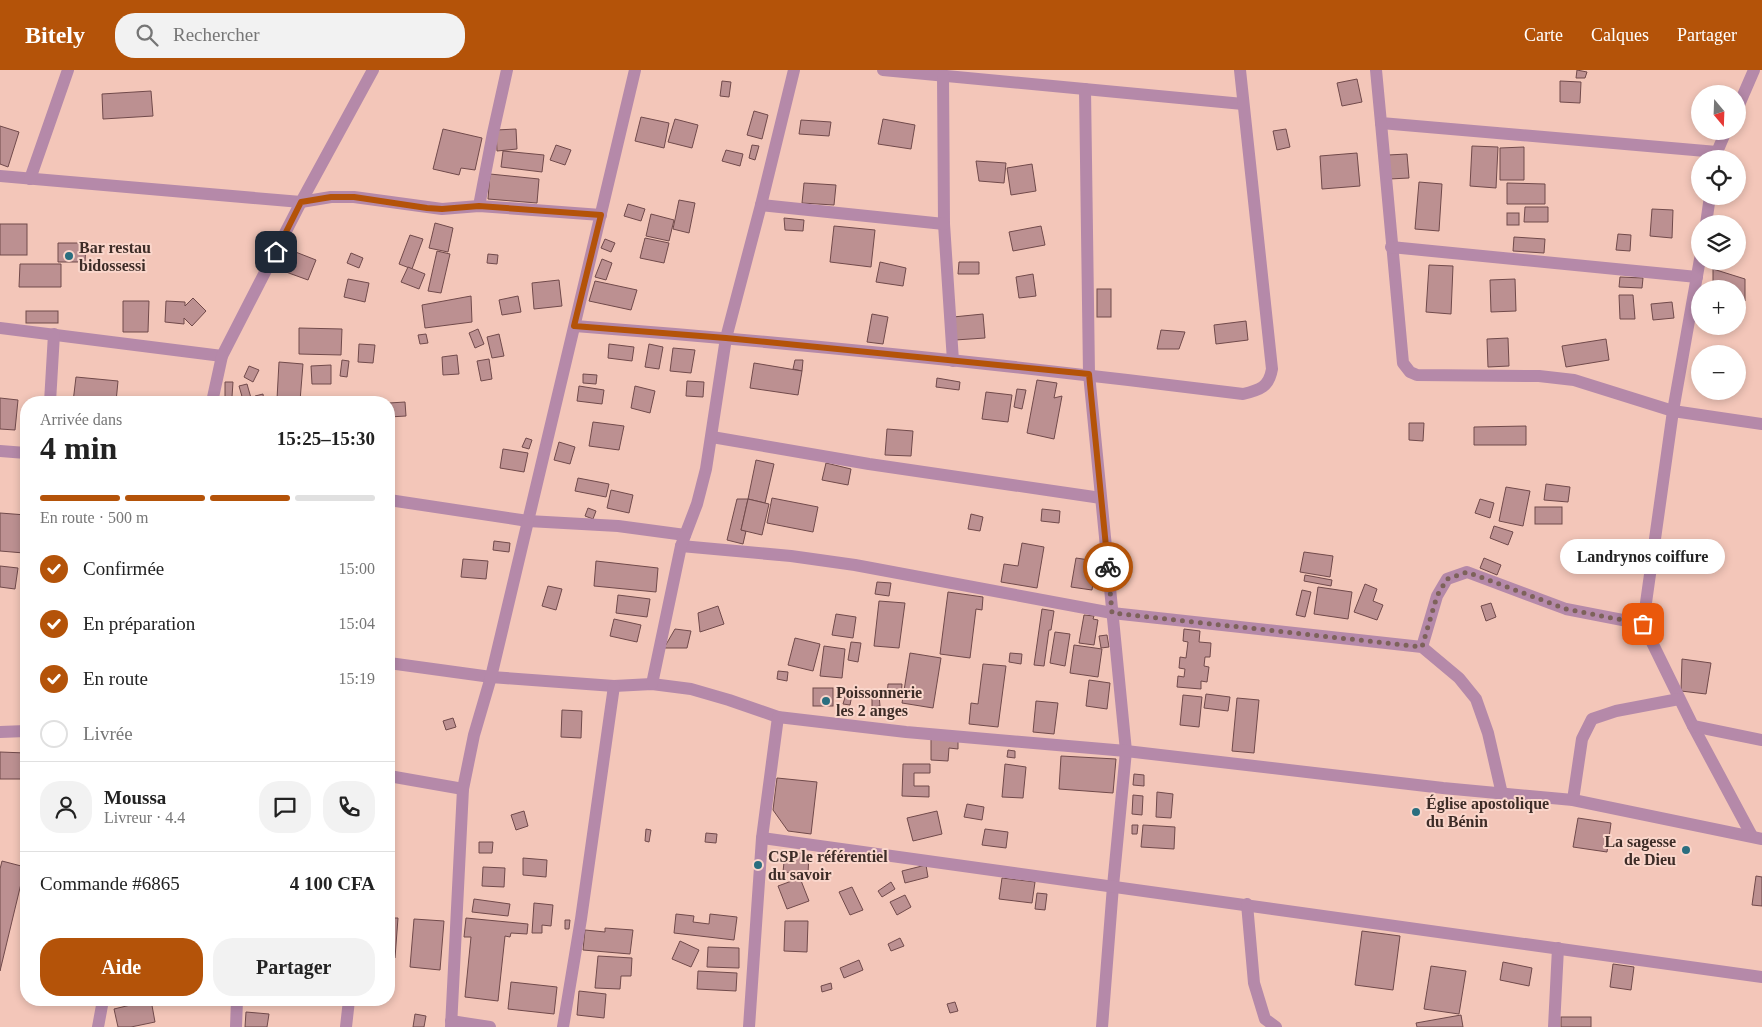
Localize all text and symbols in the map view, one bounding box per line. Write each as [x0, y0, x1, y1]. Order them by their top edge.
search box [115, 13, 465, 58]
icon: search [133, 21, 161, 49]
text: Bitely [25, 22, 85, 48]
text: Rechercher [173, 24, 260, 45]
text: Carte [1524, 25, 1563, 45]
text: Calques [1591, 25, 1649, 45]
text: Partager [1677, 25, 1737, 45]
north arrow [1691, 85, 1746, 140]
map controls [1691, 85, 1746, 400]
button: locate [1691, 150, 1746, 205]
button: layers [1691, 215, 1746, 270]
pin [255, 231, 297, 273]
icon: home [262, 238, 290, 266]
place label: Bar restau bidossessi [79, 239, 151, 274]
marker: Bar restau bidossessi [63, 250, 75, 262]
button: + [1691, 280, 1746, 335]
button: − [1691, 345, 1746, 400]
text: Arrivée dans [40, 411, 122, 428]
text: 15:25–15:30 [277, 428, 375, 449]
text: 4 min [40, 430, 117, 466]
text: En route · 500 m [40, 509, 148, 526]
callout: Landrynos coiffure [1560, 539, 1726, 574]
courier [1083, 542, 1133, 592]
text: Landrynos coiffure [1577, 548, 1708, 565]
icon: bike [1094, 553, 1122, 581]
icon: check [40, 555, 68, 583]
text: Confirmée [83, 558, 164, 579]
text: 15:00 [339, 560, 375, 577]
pin [1622, 603, 1664, 645]
icon: check [40, 610, 68, 638]
icon: bag [1629, 610, 1657, 638]
text: En préparation [83, 613, 195, 634]
text: 15:04 [339, 615, 375, 632]
icon: check [40, 665, 68, 693]
text: En route [83, 668, 148, 689]
text: 15:19 [339, 670, 375, 687]
place label: Poissonnerie les 2 anges [836, 684, 922, 720]
marker: Poissonnerie les 2 anges [820, 695, 832, 707]
text: Livrée [83, 723, 133, 744]
button: person [40, 781, 92, 833]
button: chat [259, 781, 311, 833]
button: phone [323, 781, 375, 833]
text: Moussa [104, 787, 166, 808]
place label: Église apostolique du Bénin [1426, 794, 1549, 830]
marker: Église apostolique du Bénin [1410, 806, 1422, 818]
text: Livreur · 4.4 [104, 809, 185, 826]
place label: La sagesse de Dieu [1604, 833, 1676, 868]
marker: La sagesse de Dieu [1680, 844, 1692, 856]
place label: CSP le référentiel du savoir [768, 848, 888, 883]
marker: CSP le référentiel du savoir [752, 859, 764, 871]
text: Commande #6865 [40, 873, 180, 894]
text: 4 100 CFA [290, 873, 375, 894]
button: Aide [40, 938, 203, 996]
button: Partager [213, 938, 375, 996]

